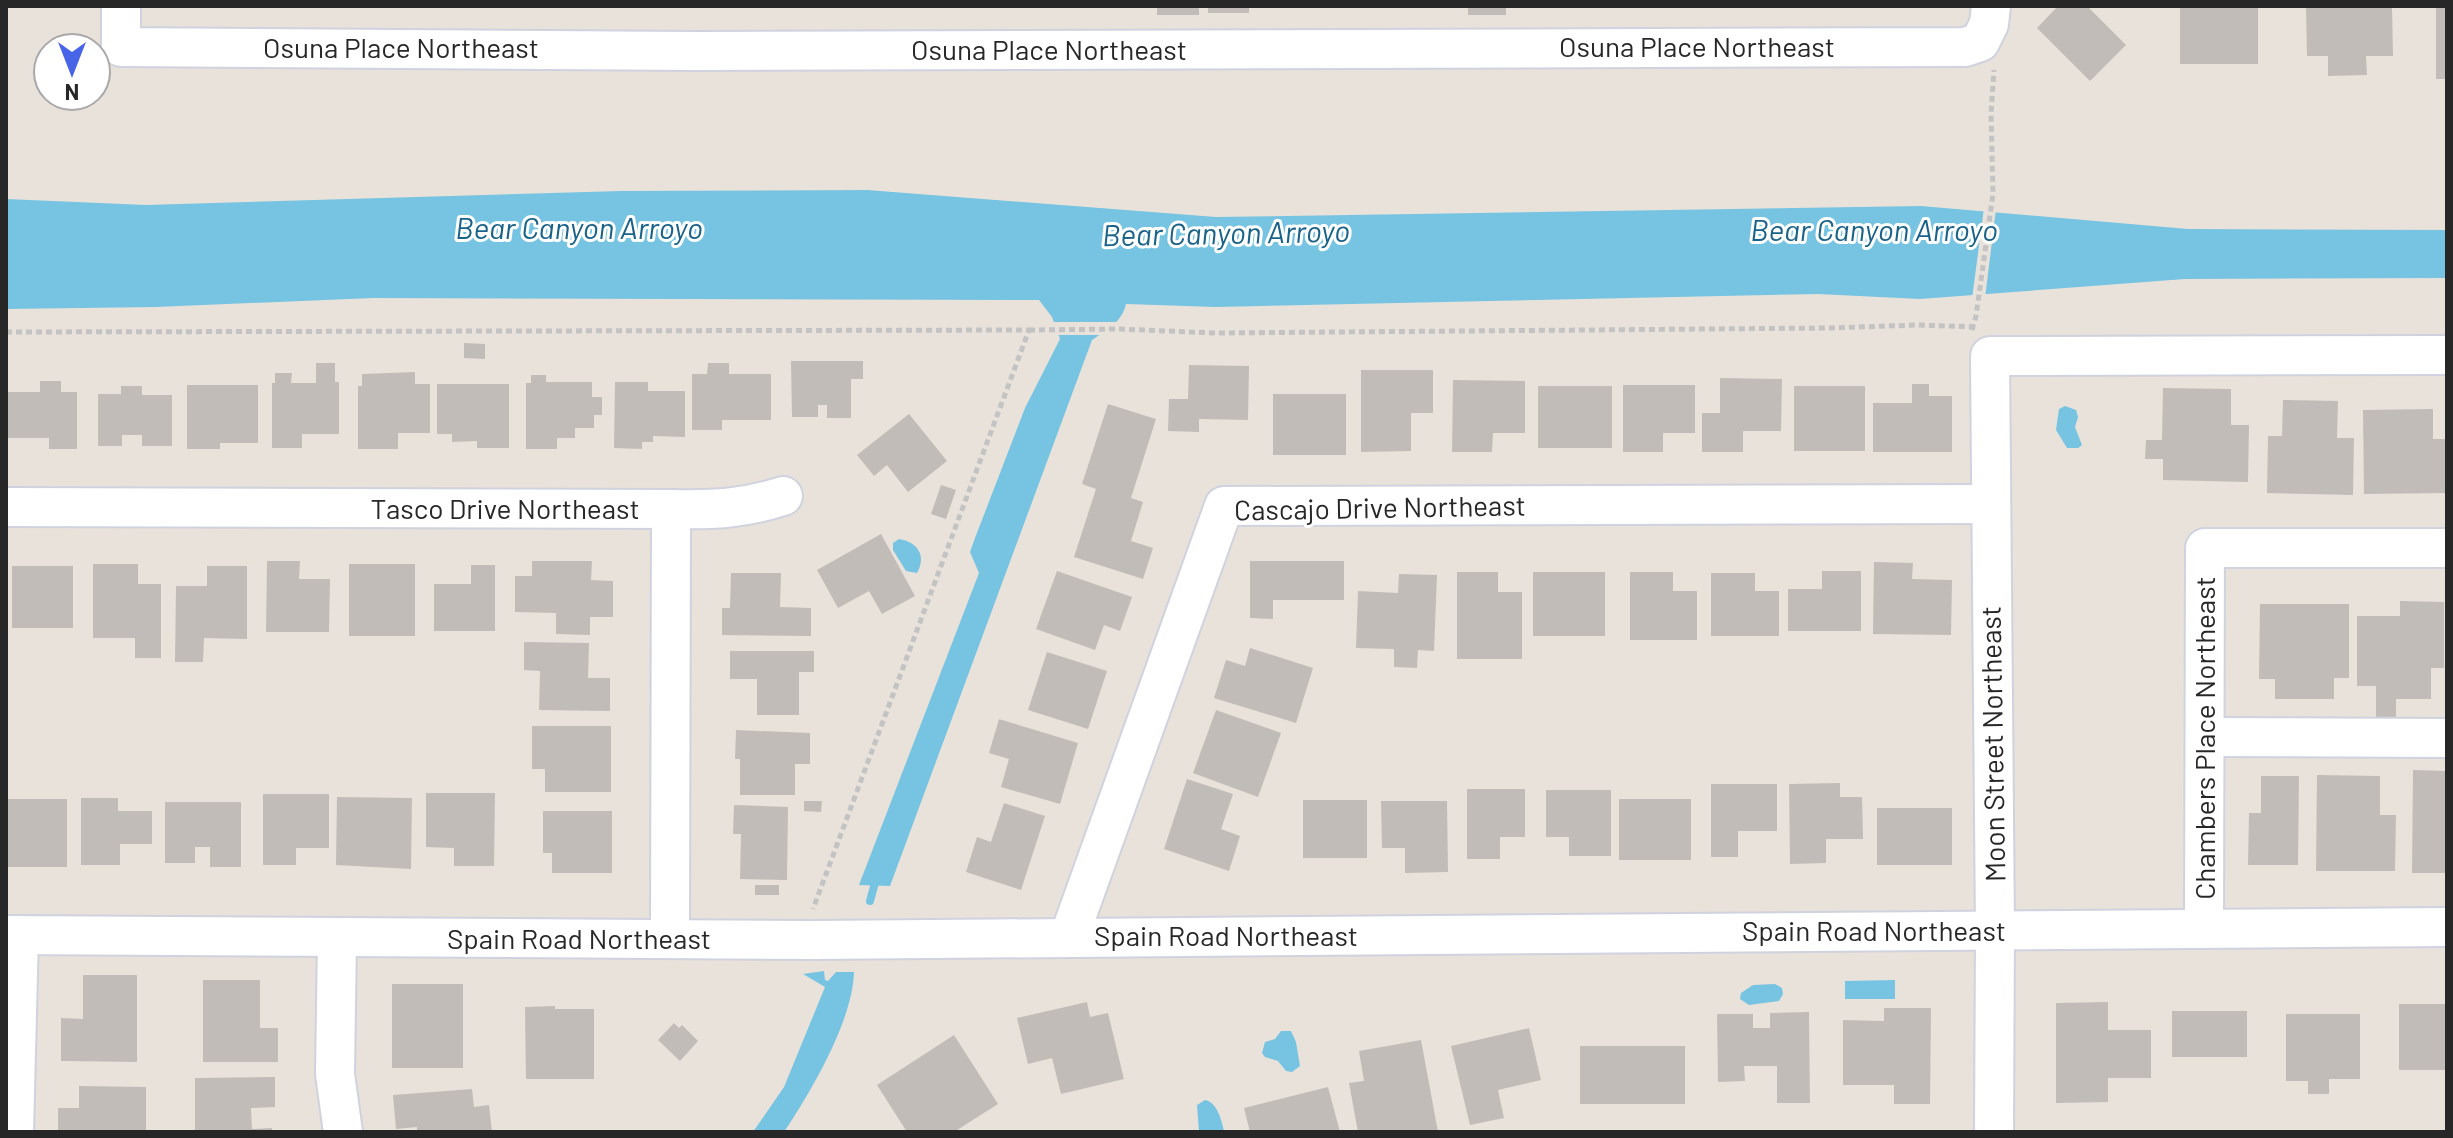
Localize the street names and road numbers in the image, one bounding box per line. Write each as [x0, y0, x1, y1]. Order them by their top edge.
street label: Osuna Place Northeast [1559, 29, 1835, 63]
street label: Osuna Place Northeast [263, 30, 539, 64]
street label: Osuna Place Northeast [911, 32, 1187, 66]
street label: Cascajo Drive Northeast [1234, 487, 1526, 527]
street label: Tasco Drive Northeast [370, 491, 640, 525]
street label: Chambers Place Northeast [2187, 576, 2221, 900]
street label: Moon Street Northeast [1973, 606, 2011, 882]
street label: Spain Road Northeast [1742, 913, 2006, 947]
street label: Spain Road Northeast [1094, 918, 1358, 952]
street label: Spain Road Northeast [447, 921, 711, 955]

